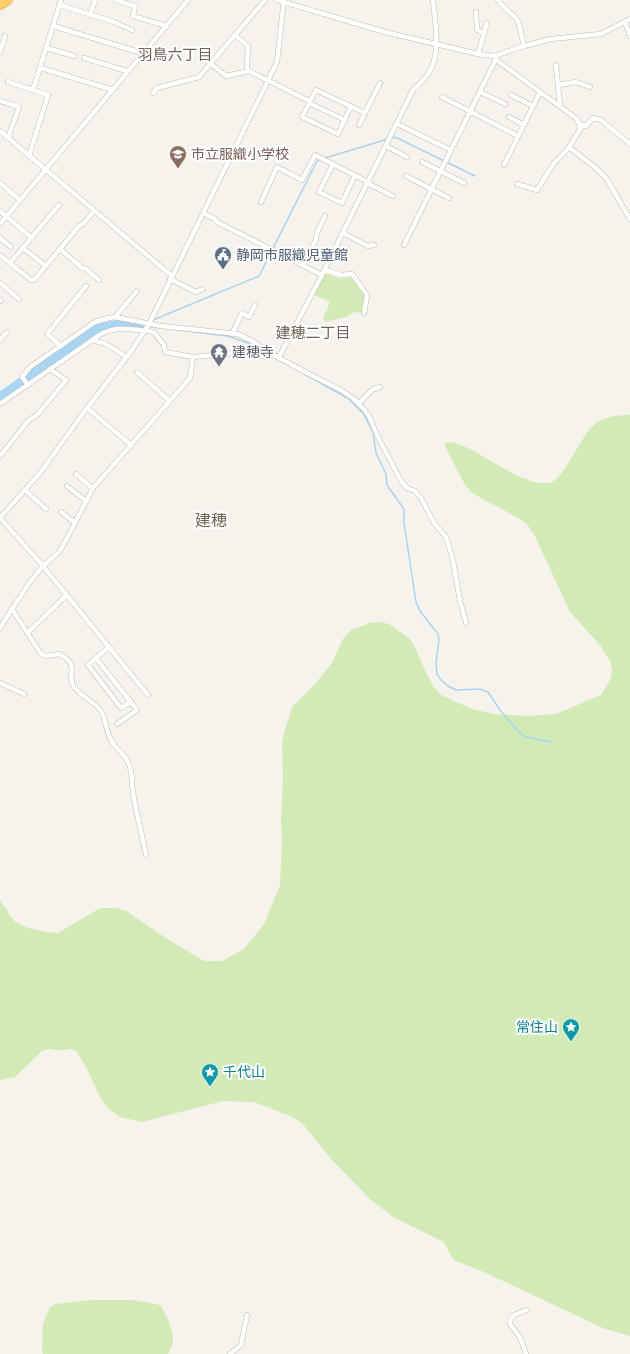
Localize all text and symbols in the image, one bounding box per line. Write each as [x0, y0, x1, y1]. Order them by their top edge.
district label: 羽鳥六丁目 [137, 45, 213, 66]
school or university icon: 市立服織小学校 [168, 144, 188, 169]
place label: 市立服織小学校 [191, 145, 289, 165]
public building icon: 静岡市服織児童館 [213, 245, 233, 270]
place label: 静岡市服織児童館 [236, 246, 348, 266]
district label: 建穂二丁目 [275, 323, 351, 344]
temple icon: 建穂寺 [209, 342, 229, 367]
place label: 建穂寺 [232, 343, 274, 363]
district label: 建穂 [195, 510, 227, 532]
place icon: 常住山 [561, 1017, 581, 1042]
place label: 常住山 [516, 1018, 558, 1038]
place icon: 千代山 [200, 1062, 220, 1087]
place label: 千代山 [223, 1063, 265, 1083]

